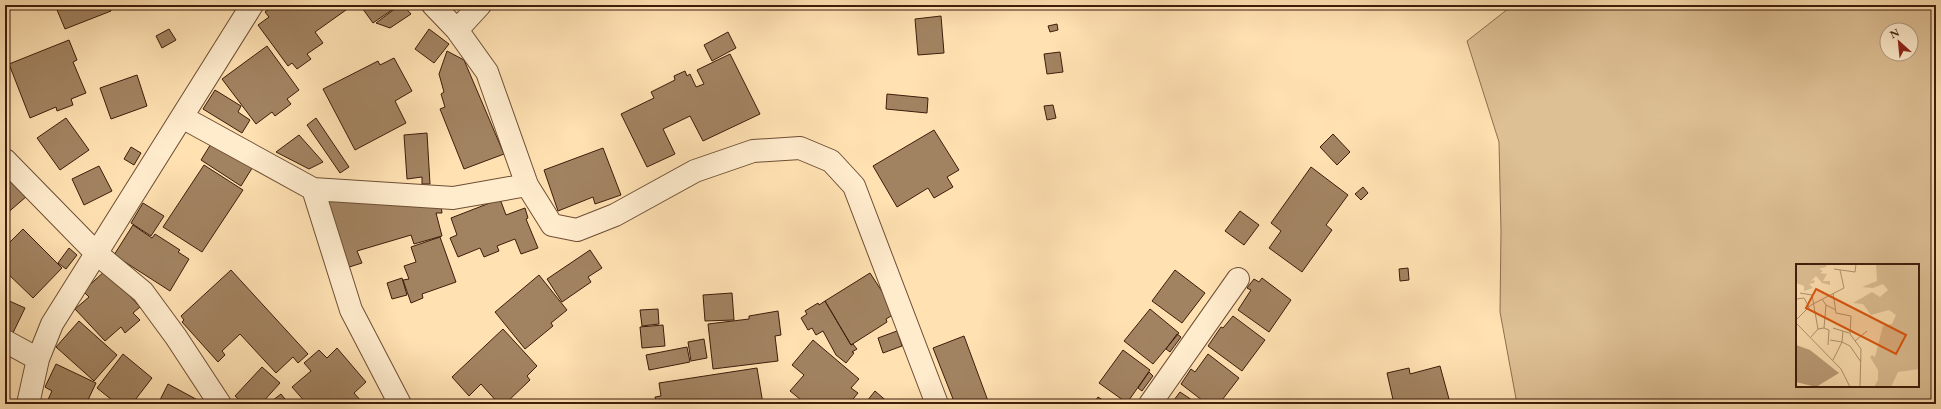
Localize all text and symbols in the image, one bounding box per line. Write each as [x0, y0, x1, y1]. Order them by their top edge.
north arrow [1879, 22, 1919, 62]
text: N [1887, 25, 1902, 41]
inset map [1796, 264, 1919, 387]

